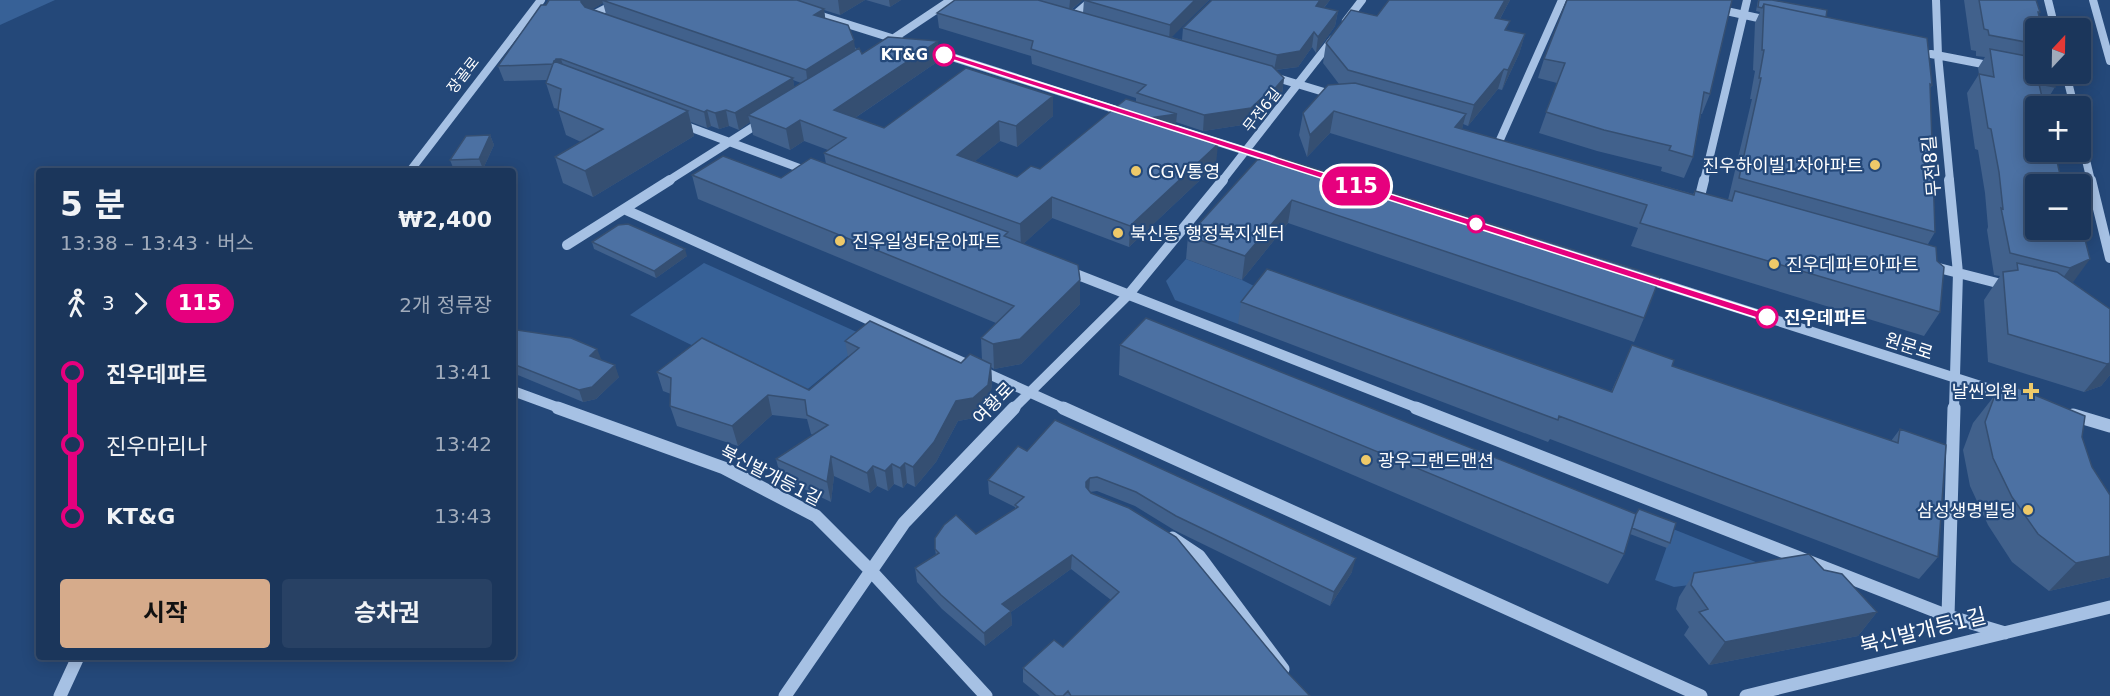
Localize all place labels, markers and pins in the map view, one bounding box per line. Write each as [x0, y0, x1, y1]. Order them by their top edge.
marker: KT&G [933, 44, 955, 66]
place label: KT&G [881, 46, 928, 64]
place label: 진우하이빌1차아파트 [1703, 155, 1863, 176]
marker: 진우하이빌1차아파트 [1868, 158, 1882, 172]
place label: CGV통영 [1148, 161, 1220, 182]
marker: CGV통영 [1129, 164, 1143, 178]
unlabelled marker [1467, 215, 1485, 233]
place label: 북신동 행정복지센터 [1130, 223, 1285, 244]
marker: 북신동 행정복지센터 [1111, 226, 1125, 240]
place label: 진우일성타운아파트 [852, 231, 1001, 252]
marker: 진우일성타운아파트 [833, 234, 847, 248]
place label: 진우데파트아파트 [1786, 254, 1918, 275]
marker: 진우데파트아파트 [1767, 257, 1781, 271]
marker: 진우데파트 [1756, 306, 1778, 328]
place label: 진우데파트 [1784, 307, 1867, 328]
place label: 날씬의원 [1952, 381, 2018, 402]
marker: 날씬의원 [2022, 382, 2040, 400]
place label: 광우그랜드맨션 [1378, 450, 1494, 471]
marker: 광우그랜드맨션 [1359, 453, 1373, 467]
place label: 삼성생명빌딩 [1917, 500, 2016, 521]
marker: 삼성생명빌딩 [2021, 503, 2035, 517]

